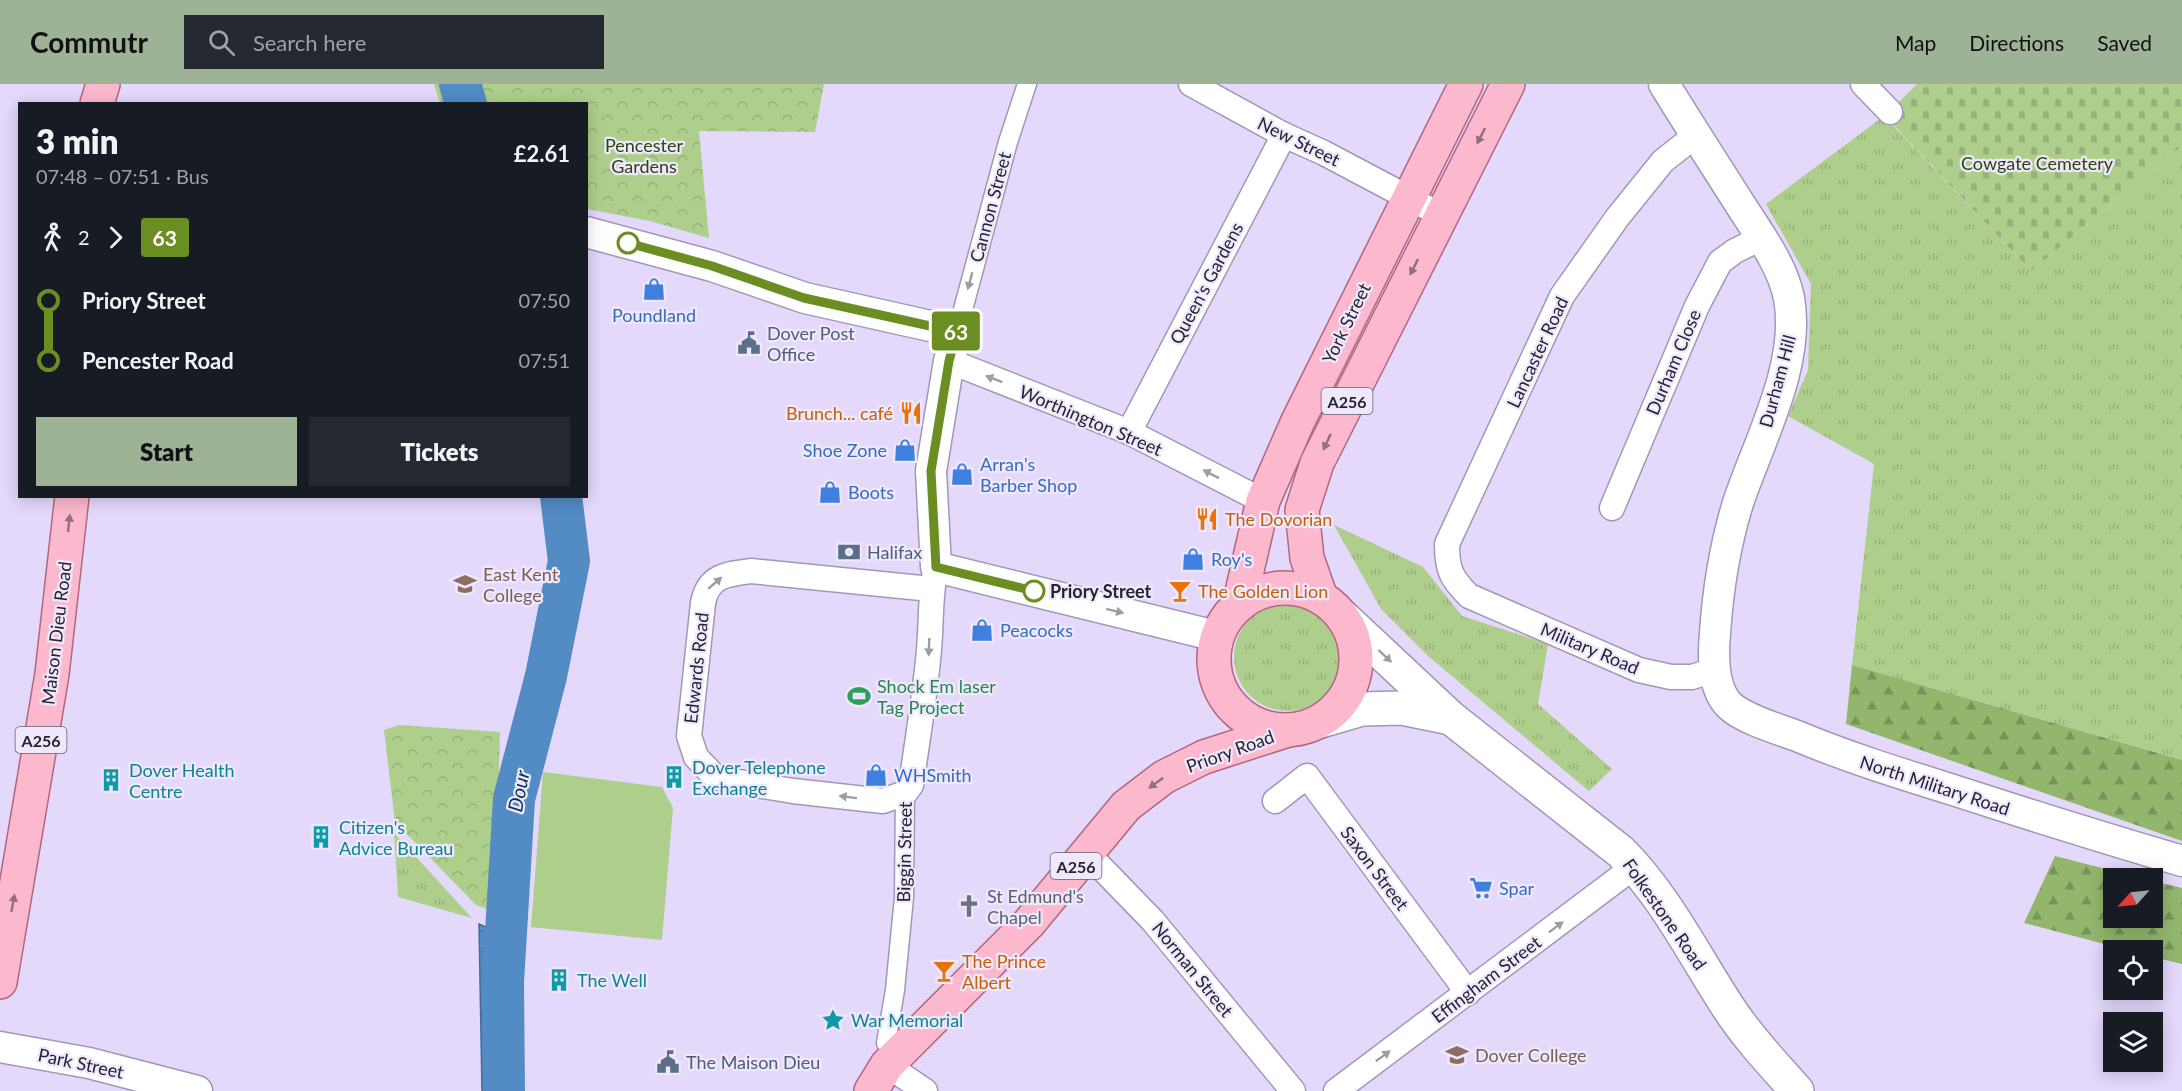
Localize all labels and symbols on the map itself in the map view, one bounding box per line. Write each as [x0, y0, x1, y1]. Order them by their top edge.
street label: New Street [1254, 112, 1344, 171]
one-way arrow [1477, 127, 1487, 145]
park label: Pencester Gardens [605, 134, 683, 177]
street label: Cannon Street [965, 149, 1015, 265]
park label: Cowgate Cemetery [1961, 152, 2114, 174]
street label: Queen's Gardens [1165, 218, 1247, 348]
unlabelled marker [617, 232, 639, 254]
one-way arrow [1410, 259, 1419, 276]
one-way arrow [965, 272, 975, 290]
shop icon: Poundland [641, 276, 667, 302]
street label: York Street [1317, 279, 1375, 367]
street label: Lancaster Road [1502, 293, 1572, 411]
place label: Poundland [612, 304, 696, 326]
street label: Durham Close [1641, 306, 1705, 418]
line badge: 63 [929, 312, 983, 350]
place label: Dover Post Office [767, 322, 855, 365]
public building icon: Dover Post Office [736, 330, 762, 356]
street label: Durham Hill [1754, 332, 1800, 430]
one-way arrow [985, 374, 1003, 383]
street label: Worthington Street [1016, 380, 1166, 460]
road number: A256 [1322, 388, 1372, 414]
restaurant icon: Brunch... café [898, 400, 924, 426]
place label: Brunch... café [786, 402, 893, 424]
one-way arrow [1323, 433, 1332, 450]
shop icon: Shoe Zone [892, 437, 918, 463]
place label: Shoe Zone [803, 439, 887, 461]
place label: Arran's Barber Shop [980, 453, 1077, 496]
shop icon: Arran's Barber Shop [949, 461, 975, 487]
one-way arrow [1202, 469, 1219, 479]
shop icon: Boots [817, 479, 843, 505]
place label: Boots [848, 481, 894, 503]
restaurant icon: The Dovorian [1194, 506, 1220, 532]
place label: The Dovorian [1225, 508, 1332, 530]
one-way arrow [64, 514, 74, 533]
bank icon: Halifax [836, 539, 862, 565]
place label: Halifax [867, 541, 922, 563]
shop icon: Roy's [1180, 546, 1206, 572]
place label: Roy's [1211, 548, 1252, 570]
street label: Maison Dieu Road [36, 560, 76, 706]
place label: East Kent College [483, 563, 559, 606]
school or university icon: East Kent College [452, 571, 478, 597]
one-way arrow [707, 576, 722, 590]
bar icon: The Golden Lion [1167, 578, 1193, 604]
marker: Priory Street [1023, 580, 1045, 602]
place label: Priory Street [1050, 580, 1152, 602]
place label: The Golden Lion [1198, 580, 1328, 602]
one-way arrow [1106, 606, 1124, 616]
street label: Edwards Road [679, 611, 713, 725]
shop icon: Peacocks [969, 617, 995, 643]
street label: Military Road [1537, 617, 1643, 679]
place label: Peacocks [1000, 619, 1073, 641]
one-way arrow [924, 638, 934, 657]
one-way arrow [1377, 649, 1392, 663]
place label: Shock Em laser Tag Project [877, 675, 996, 718]
sports icon: Shock Em laser Tag Project [846, 683, 872, 709]
street label: Priory Road [1183, 725, 1277, 777]
road number: A256 [15, 727, 66, 753]
street label: North Military Road [1857, 750, 2013, 820]
place label: Dover Telephone Exchange [692, 756, 826, 799]
place label: Dover Health Centre [129, 759, 235, 802]
shop icon: WHSmith [863, 762, 889, 788]
building icon: Dover Telephone Exchange [661, 764, 687, 790]
place label: WHSmith [894, 764, 972, 786]
building icon: Dover Health Centre [98, 767, 124, 793]
water label: Dour [502, 767, 534, 814]
one-way arrow [1149, 777, 1165, 789]
one-way arrow [838, 792, 857, 802]
street label: Biggin Street [892, 801, 916, 903]
place label: Citizen's Advice Bureau [339, 816, 453, 859]
street label: Saxon Street [1336, 822, 1414, 915]
building icon: Citizen's Advice Bureau [308, 824, 334, 850]
road number: A256 [1050, 853, 1102, 879]
street label: Folkestone Road [1619, 854, 1711, 974]
north arrow [2103, 868, 2163, 928]
supermarket icon: Spar [1468, 875, 1494, 901]
place label: Spar [1499, 877, 1535, 899]
place label: St Edmund's Chapel [987, 885, 1084, 928]
church icon: St Edmund's Chapel [956, 893, 982, 919]
one-way arrow [9, 894, 18, 913]
street label: Norman Street [1148, 917, 1238, 1021]
one-way arrow [1548, 921, 1563, 933]
street label: Effingham Street [1427, 930, 1545, 1027]
place label: The Prince Albert [962, 950, 1046, 993]
bar icon: The Prince Albert [931, 958, 957, 984]
building icon: The Well [546, 967, 572, 993]
place label: The Well [577, 969, 647, 991]
place icon: War Memorial [820, 1007, 846, 1033]
place label: War Memorial [851, 1009, 963, 1031]
school or university icon: Dover College [1444, 1042, 1470, 1068]
street label: Park Street [36, 1043, 126, 1083]
place label: Dover College [1475, 1044, 1587, 1066]
public building icon: The Maison Dieu [655, 1049, 681, 1075]
one-way arrow [1374, 1050, 1390, 1062]
place label: The Maison Dieu [686, 1051, 820, 1073]

